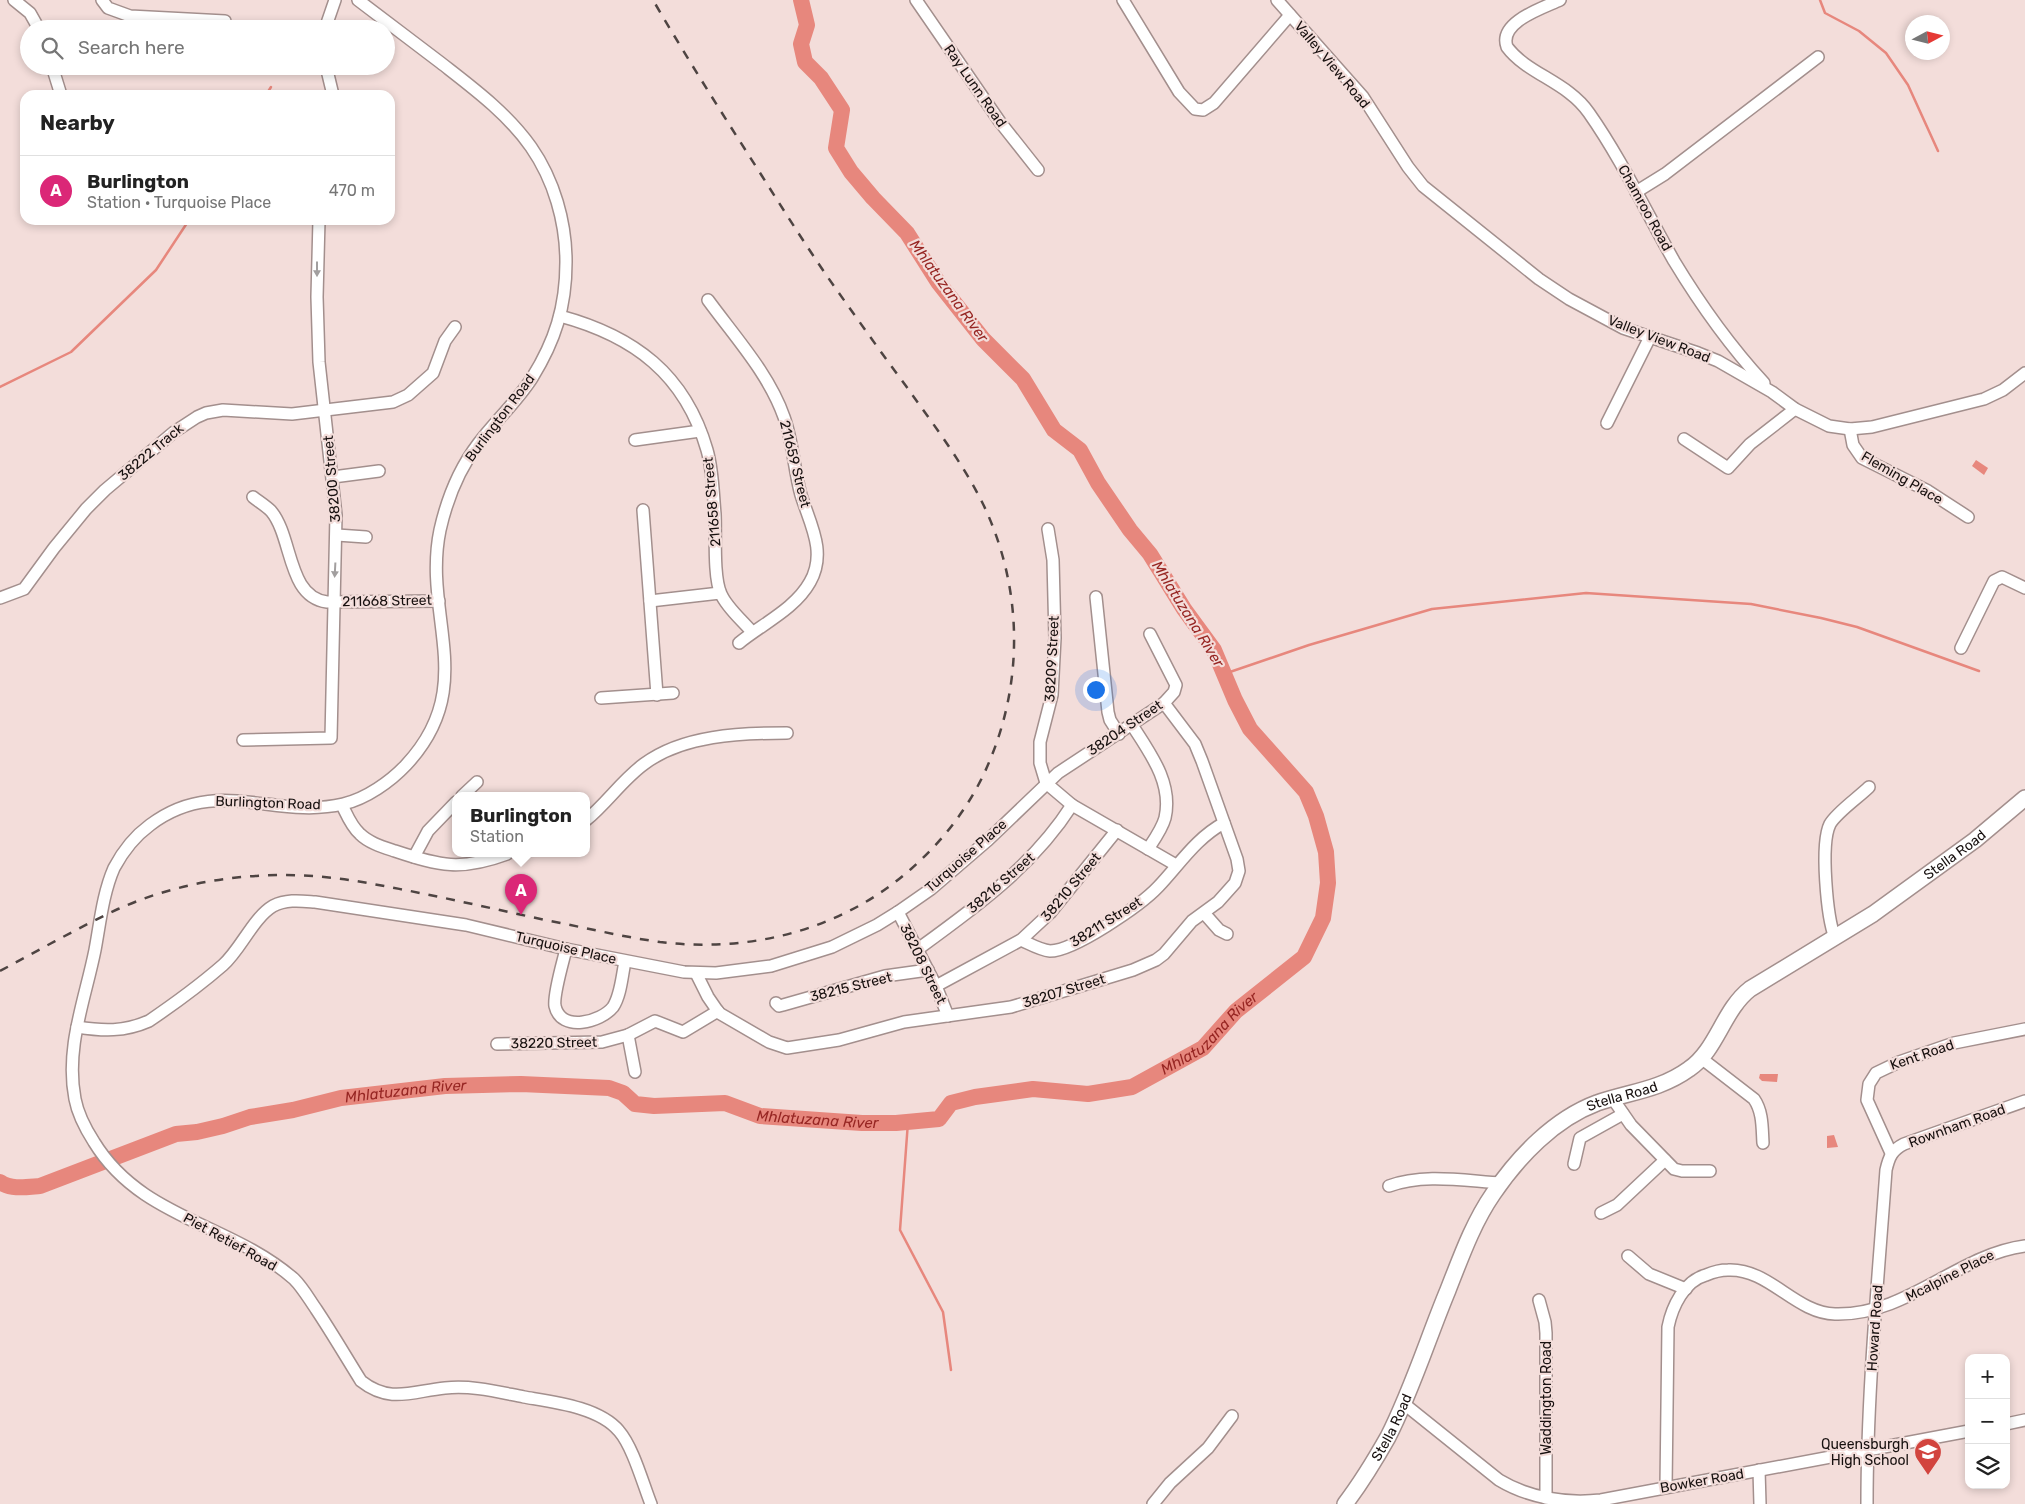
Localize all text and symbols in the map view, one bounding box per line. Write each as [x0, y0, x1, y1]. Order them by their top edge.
north arrow [1905, 15, 1950, 60]
street label: Valley View Road [1291, 18, 1373, 112]
search box [20, 20, 395, 75]
icon: search [38, 34, 66, 62]
text: Search here [78, 36, 185, 59]
street label: Ray Lunn Road [940, 41, 1010, 131]
text: Nearby [40, 110, 115, 135]
street label: Chamroo Road [1614, 162, 1676, 254]
text: Burlington [87, 170, 189, 193]
text: A [50, 181, 62, 200]
text: 470 m [329, 181, 375, 200]
text: Station · Turquoise Place [87, 193, 271, 212]
water label: Mhlatuzana River [906, 236, 993, 347]
one-way arrow [313, 261, 321, 277]
street label: Valley View Road [1605, 312, 1713, 366]
street label: Burlington Road [462, 371, 538, 465]
street label: 38222 Track [115, 419, 188, 484]
street label: 211659 Street [776, 419, 814, 510]
street label: 38200 Street [320, 434, 344, 523]
street label: Fleming Place [1858, 448, 1946, 508]
street label: 211658 Street [700, 456, 724, 547]
water label: Mhlatuzana River [1148, 558, 1229, 672]
one-way arrow [331, 562, 339, 578]
street label: 211668 Street [342, 592, 433, 610]
street label: 38209 Street [1041, 615, 1063, 703]
your location [1083, 677, 1109, 703]
street label: 38204 Street [1084, 696, 1166, 759]
popup [452, 792, 590, 857]
street label: Burlington Road [215, 793, 321, 813]
text: Burlington [470, 804, 572, 827]
street label: Turquoise Place [922, 816, 1011, 896]
street label: Stella Road [1920, 826, 1989, 883]
text: Station [470, 827, 524, 846]
street label: 38216 Street [964, 849, 1039, 917]
street label: 38210 Street [1037, 849, 1105, 925]
pin: A [505, 874, 537, 915]
street label: 38211 Street [1067, 893, 1145, 951]
street label: 38208 Street [896, 921, 950, 1007]
street label: Turquoise Place [514, 928, 618, 968]
street label: 38215 Street [808, 968, 894, 1005]
street label: 38207 Street [1021, 970, 1108, 1012]
water label: Mhlatuzana River [1158, 987, 1263, 1078]
street label: 38220 Street [511, 1034, 598, 1052]
street label: Kent Road [1888, 1036, 1956, 1074]
water label: Mhlatuzana River [344, 1076, 468, 1106]
street label: Stella Road [1584, 1078, 1660, 1115]
street label: Rownham Road [1906, 1101, 2008, 1151]
water label: Mhlatuzana River [756, 1107, 880, 1132]
street label: Piet Retief Road [180, 1209, 280, 1275]
street label: Mcalpine Place [1903, 1246, 1997, 1306]
street label: Howard Road [1863, 1284, 1887, 1372]
street label: Waddington Road [1538, 1341, 1555, 1455]
map controls [1965, 1354, 2010, 1489]
button: + [1965, 1354, 2010, 1399]
street label: Stella Road [1367, 1391, 1415, 1464]
button: − [1965, 1399, 2010, 1444]
place label: Queensburgh High School [1821, 1436, 1909, 1469]
school or university icon: Queensburgh High School [1913, 1437, 1943, 1476]
button: layers [1965, 1444, 2010, 1489]
street label: Bowker Road [1659, 1465, 1745, 1497]

